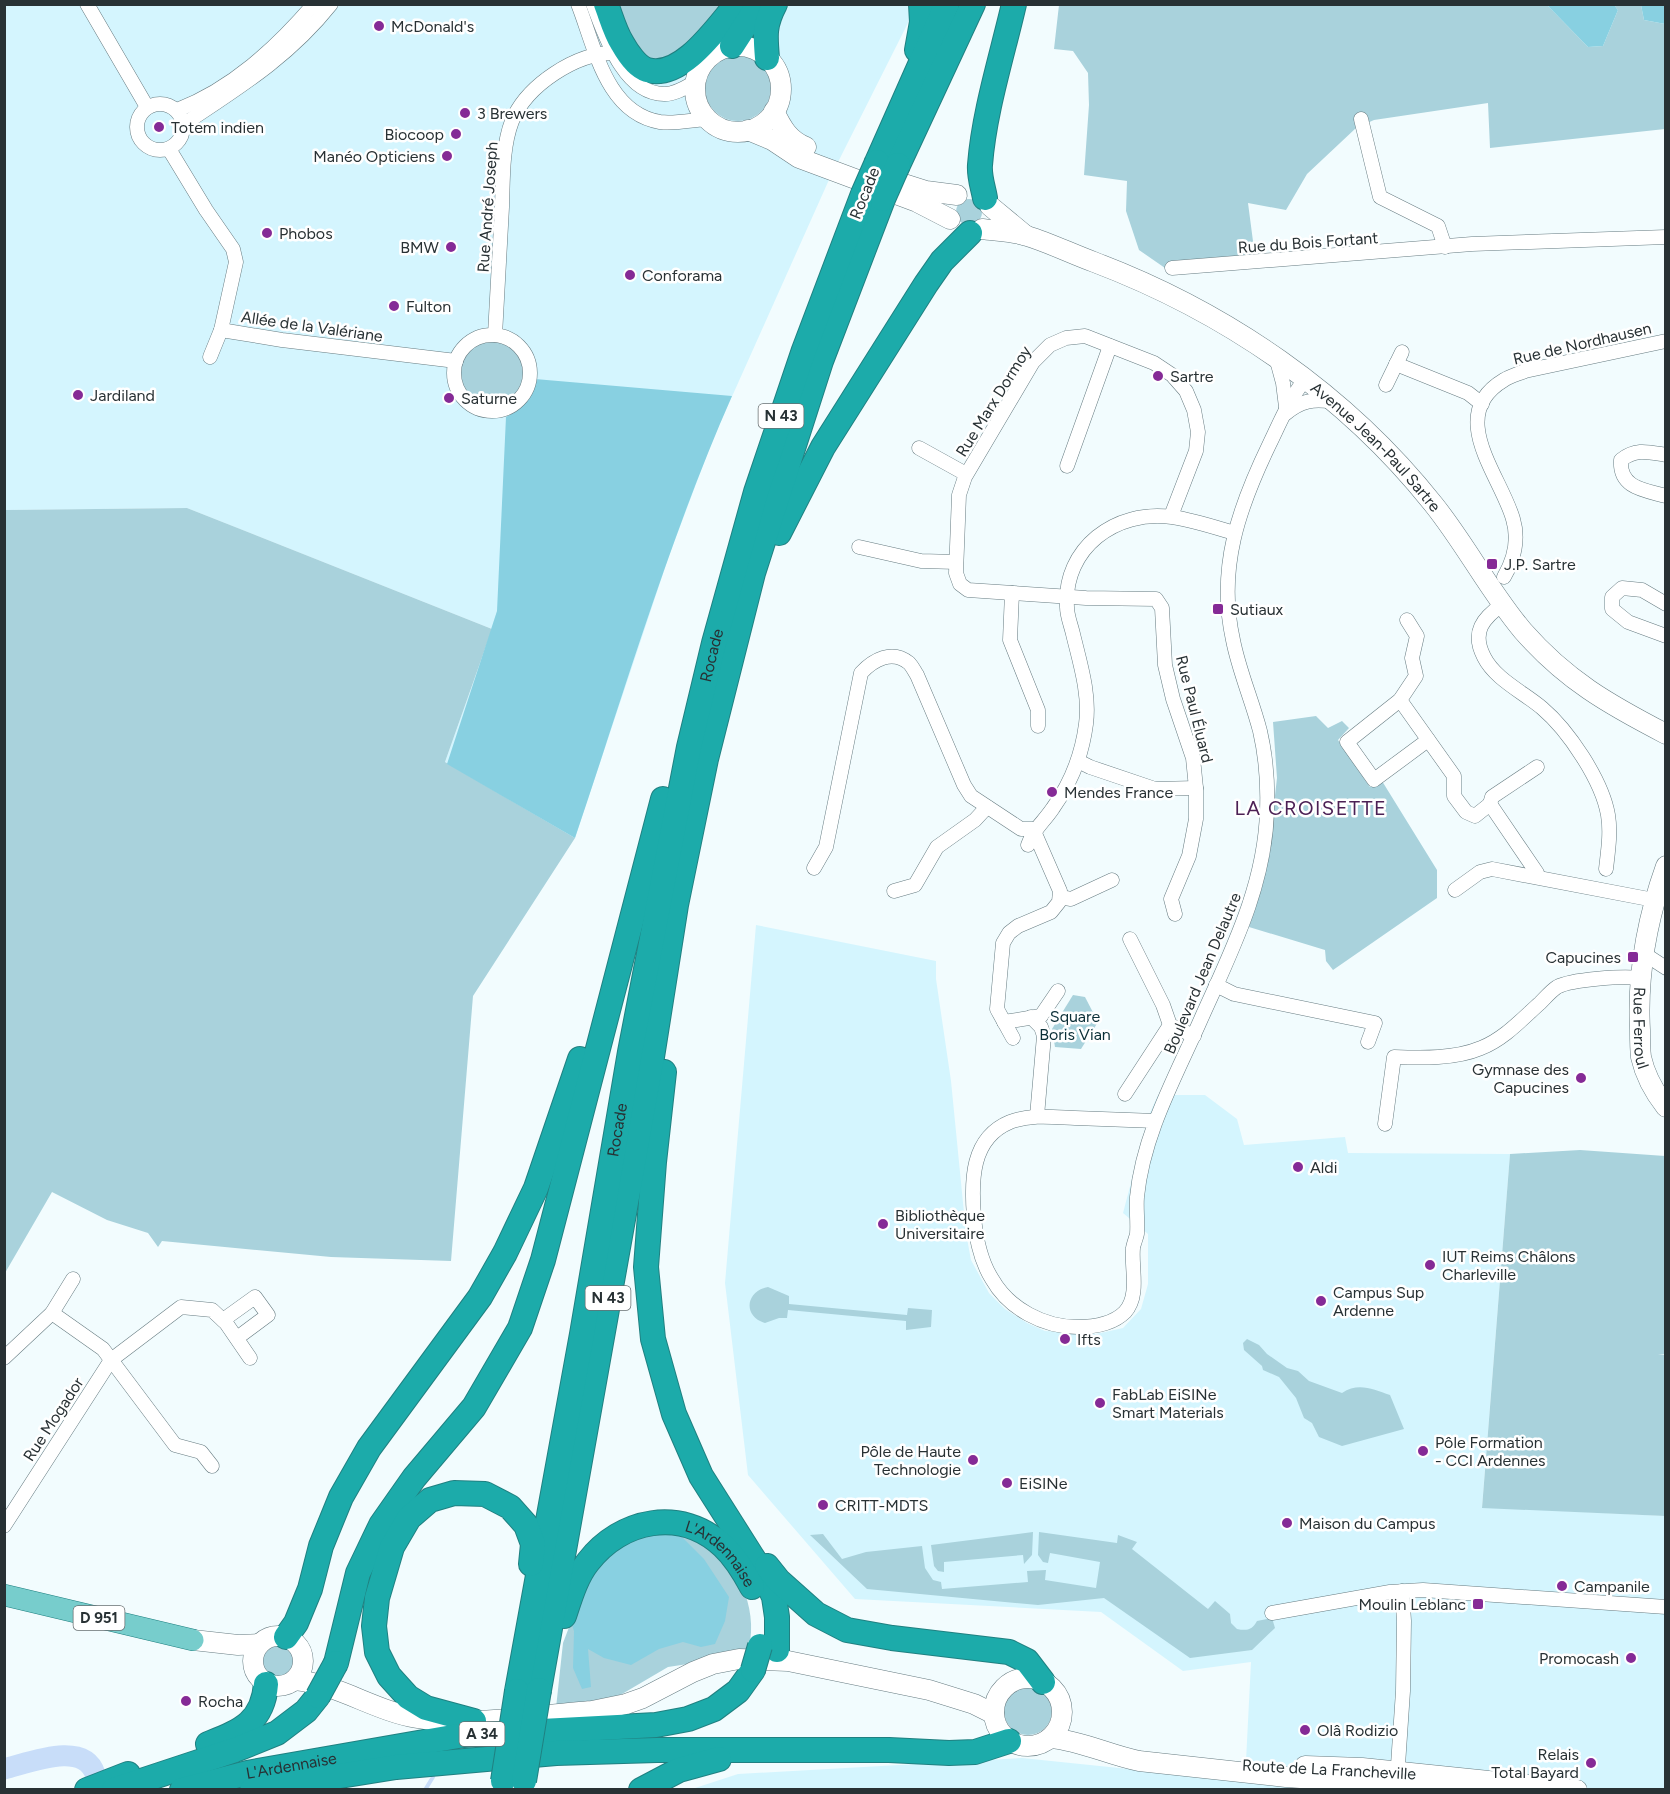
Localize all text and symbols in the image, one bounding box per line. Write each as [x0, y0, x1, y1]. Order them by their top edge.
place label: McDonald's [391, 17, 474, 36]
marker: McDonald's [372, 19, 386, 33]
place label: 3 Brewers [477, 104, 547, 123]
marker: 3 Brewers [458, 106, 472, 120]
place label: Totem indien [171, 118, 264, 137]
marker: Totem indien [152, 120, 166, 134]
place label: Biocoop [385, 125, 444, 144]
marker: Biocoop [449, 127, 463, 141]
street label: Rue André Joseph [473, 141, 502, 273]
place label: Manéo Opticiens [313, 147, 435, 166]
marker: Manéo Opticiens [440, 149, 454, 163]
street label: Rocade [845, 164, 884, 222]
place label: Phobos [279, 224, 333, 243]
marker: Phobos [260, 226, 274, 240]
street label: Rue du Bois Fortant [1237, 228, 1379, 257]
place label: BMW [400, 238, 440, 257]
marker: BMW [444, 240, 458, 254]
place label: Conforama [642, 266, 722, 285]
marker: Conforama [623, 268, 637, 282]
place label: Fulton [406, 297, 451, 316]
marker: Fulton [387, 299, 401, 313]
street label: Allée de la Valériane [240, 307, 384, 346]
street label: Rue de Nordhausen [1511, 318, 1653, 369]
street label: Rue Marx Dormoy [952, 342, 1035, 460]
place label: Sartre [1170, 367, 1214, 386]
marker: Sartre [1151, 369, 1165, 383]
street label: Avenue Jean-Paul Sartre [1307, 378, 1445, 516]
place label: Jardiland [90, 386, 155, 405]
marker: Jardiland [71, 388, 85, 402]
place label: Saturne [461, 389, 517, 408]
marker: Saturne [442, 391, 456, 405]
road number: N 43 [758, 404, 804, 428]
place label: J.P. Sartre [1504, 555, 1576, 574]
marker: J.P. Sartre [1485, 557, 1499, 571]
place label: Sutiaux [1230, 600, 1284, 619]
marker: Sutiaux [1211, 602, 1225, 616]
street label: Rocade [696, 626, 728, 684]
street label: Rue Paul Éluard [1172, 653, 1217, 765]
place label: Mendes France [1064, 783, 1173, 802]
marker: Mendes France [1045, 785, 1059, 799]
district label: LA CROISETTE [1235, 796, 1387, 820]
street label: Boulevard Jean Delautre [1160, 889, 1245, 1057]
place label: Capucines [1545, 948, 1621, 967]
marker: Capucines [1626, 950, 1640, 964]
street label: Rue Ferroul [1629, 987, 1653, 1071]
park label: Square Boris Vian [1039, 1007, 1111, 1044]
place label: Gymnase des Capucines [1472, 1060, 1569, 1097]
marker: Gymnase des Capucines [1574, 1071, 1588, 1085]
street label: Rocade [603, 1101, 631, 1158]
place label: Aldi [1310, 1158, 1337, 1177]
marker: Aldi [1291, 1160, 1305, 1174]
place label: Bibliothèque Universitaire [895, 1206, 985, 1243]
marker: Bibliothèque Universitaire [876, 1217, 890, 1231]
place label: IUT Reims Châlons Charleville [1442, 1247, 1576, 1284]
marker: IUT Reims Châlons Charleville [1423, 1258, 1437, 1272]
place label: Campus Sup Ardenne [1333, 1283, 1424, 1320]
road number: N 43 [586, 1286, 630, 1310]
marker: Campus Sup Ardenne [1314, 1294, 1328, 1308]
place label: Ifts [1077, 1330, 1101, 1349]
marker: Ifts [1058, 1332, 1072, 1346]
street label: Rue Mogador [19, 1373, 88, 1465]
place label: FabLab EiSINe Smart Materials [1112, 1385, 1224, 1422]
marker: FabLab EiSINe Smart Materials [1093, 1396, 1107, 1410]
place label: Pôle Formation - CCI Ardennes [1435, 1433, 1545, 1470]
place label: Pôle de Haute Technologie [860, 1442, 961, 1479]
marker: Pôle Formation - CCI Ardennes [1416, 1444, 1430, 1458]
marker: Pôle de Haute Technologie [966, 1453, 980, 1467]
place label: EiSINe [1019, 1474, 1068, 1493]
marker: EiSINe [1000, 1476, 1014, 1490]
place label: CRITT-MDTS [835, 1496, 928, 1515]
marker: CRITT-MDTS [816, 1498, 830, 1512]
place label: Maison du Campus [1299, 1514, 1435, 1533]
street label: L'Ardennaise [683, 1516, 759, 1591]
marker: Maison du Campus [1280, 1516, 1294, 1530]
place label: Campanile [1574, 1577, 1650, 1596]
marker: Campanile [1555, 1579, 1569, 1593]
place label: Moulin Leblanc [1358, 1595, 1466, 1614]
marker: Moulin Leblanc [1471, 1597, 1485, 1611]
road number: D 951 [74, 1606, 124, 1630]
place label: Promocash [1539, 1649, 1619, 1668]
marker: Promocash [1624, 1651, 1638, 1665]
place label: Rocha [198, 1692, 243, 1711]
marker: Rocha [179, 1694, 193, 1708]
place label: Olâ Rodizio [1317, 1721, 1398, 1740]
road number: A 34 [460, 1722, 504, 1746]
marker: Olâ Rodizio [1298, 1723, 1312, 1737]
place label: Relais Total Bayard [1491, 1745, 1579, 1782]
street label: L'Ardennaise [244, 1748, 338, 1783]
street label: Route de La Francheville [1241, 1755, 1417, 1784]
marker: Relais Total Bayard [1584, 1756, 1598, 1770]

